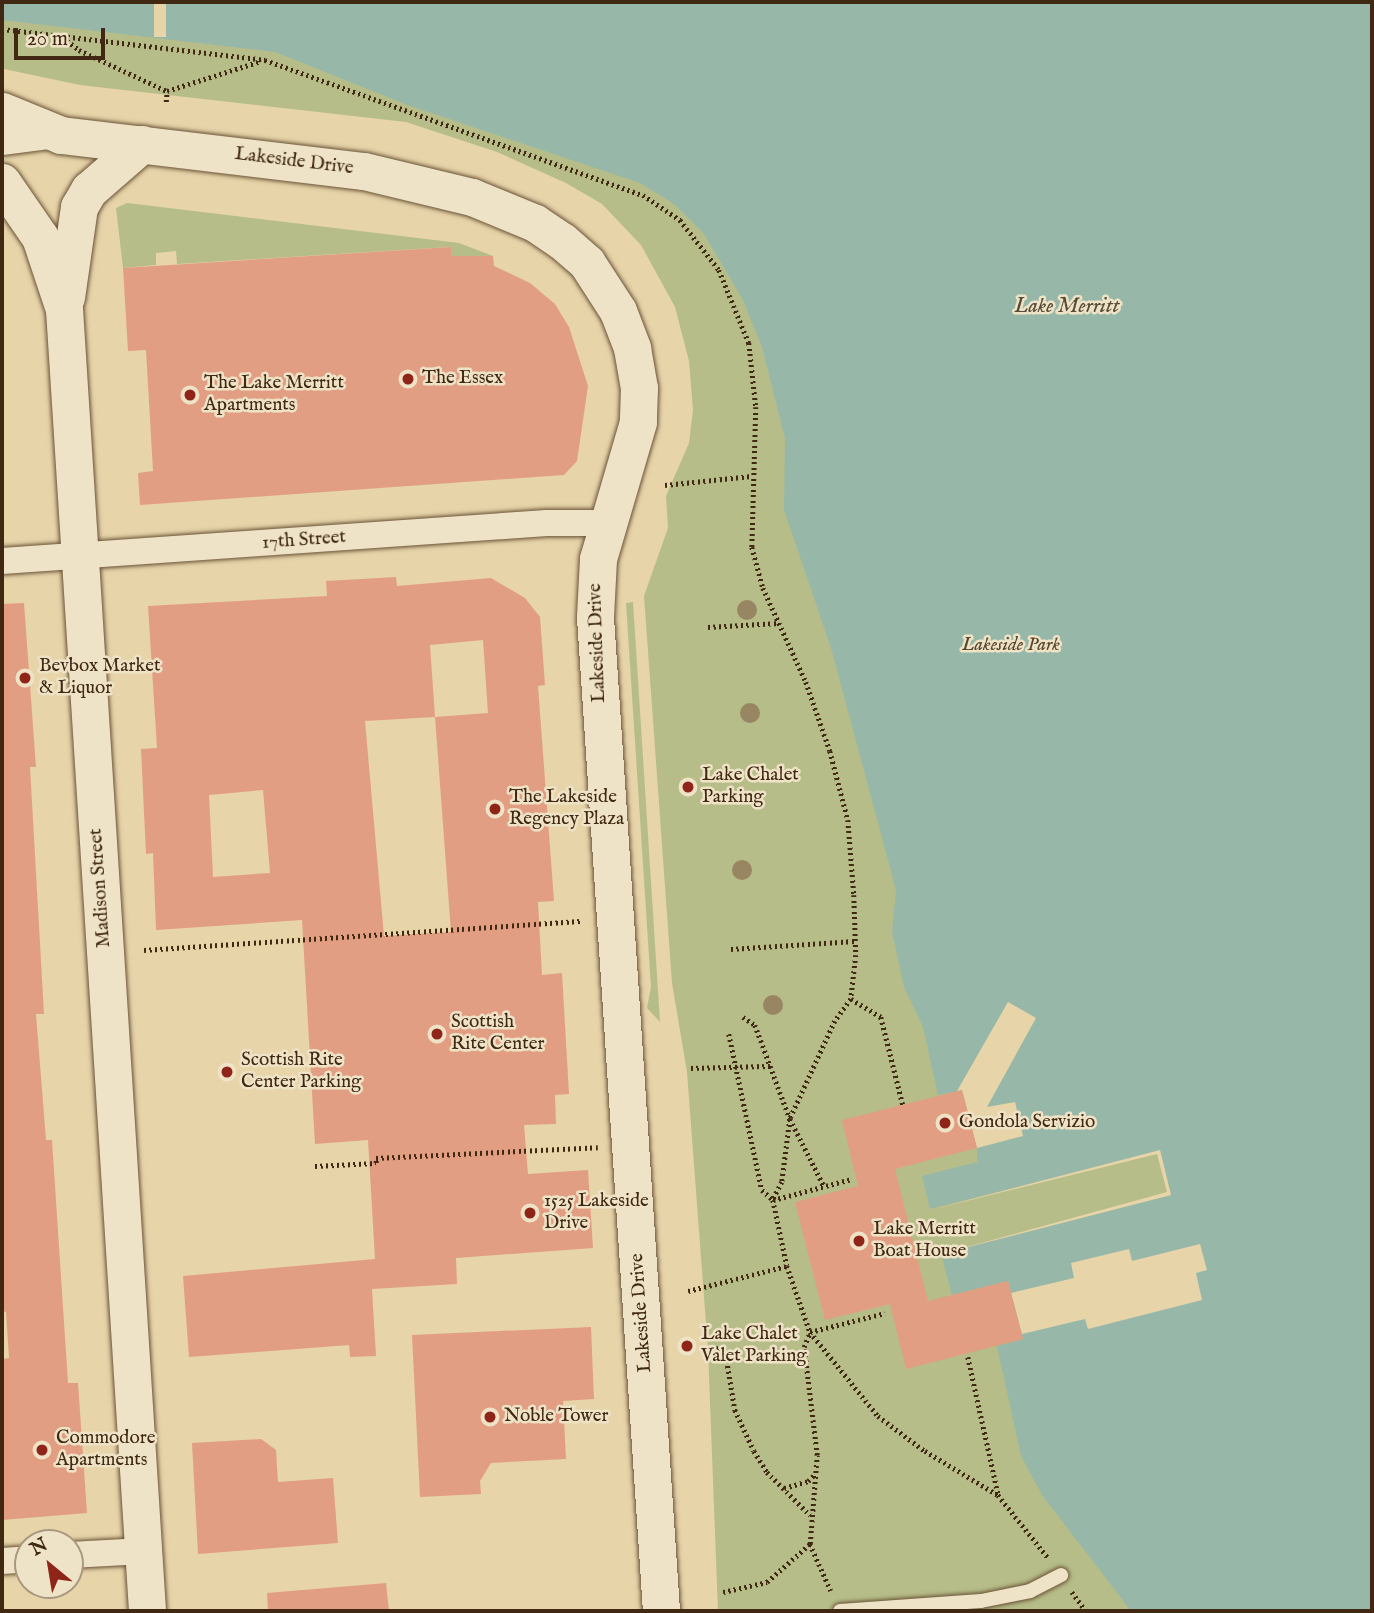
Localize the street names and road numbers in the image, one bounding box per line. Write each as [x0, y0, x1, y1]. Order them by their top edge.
street label: Lakeside Drive [233, 143, 355, 181]
street label: 17th Street [261, 527, 347, 555]
street label: Lakeside Drive [585, 583, 611, 703]
street label: Madison Street [85, 828, 117, 948]
street label: Lakeside Drive [626, 1253, 658, 1373]

